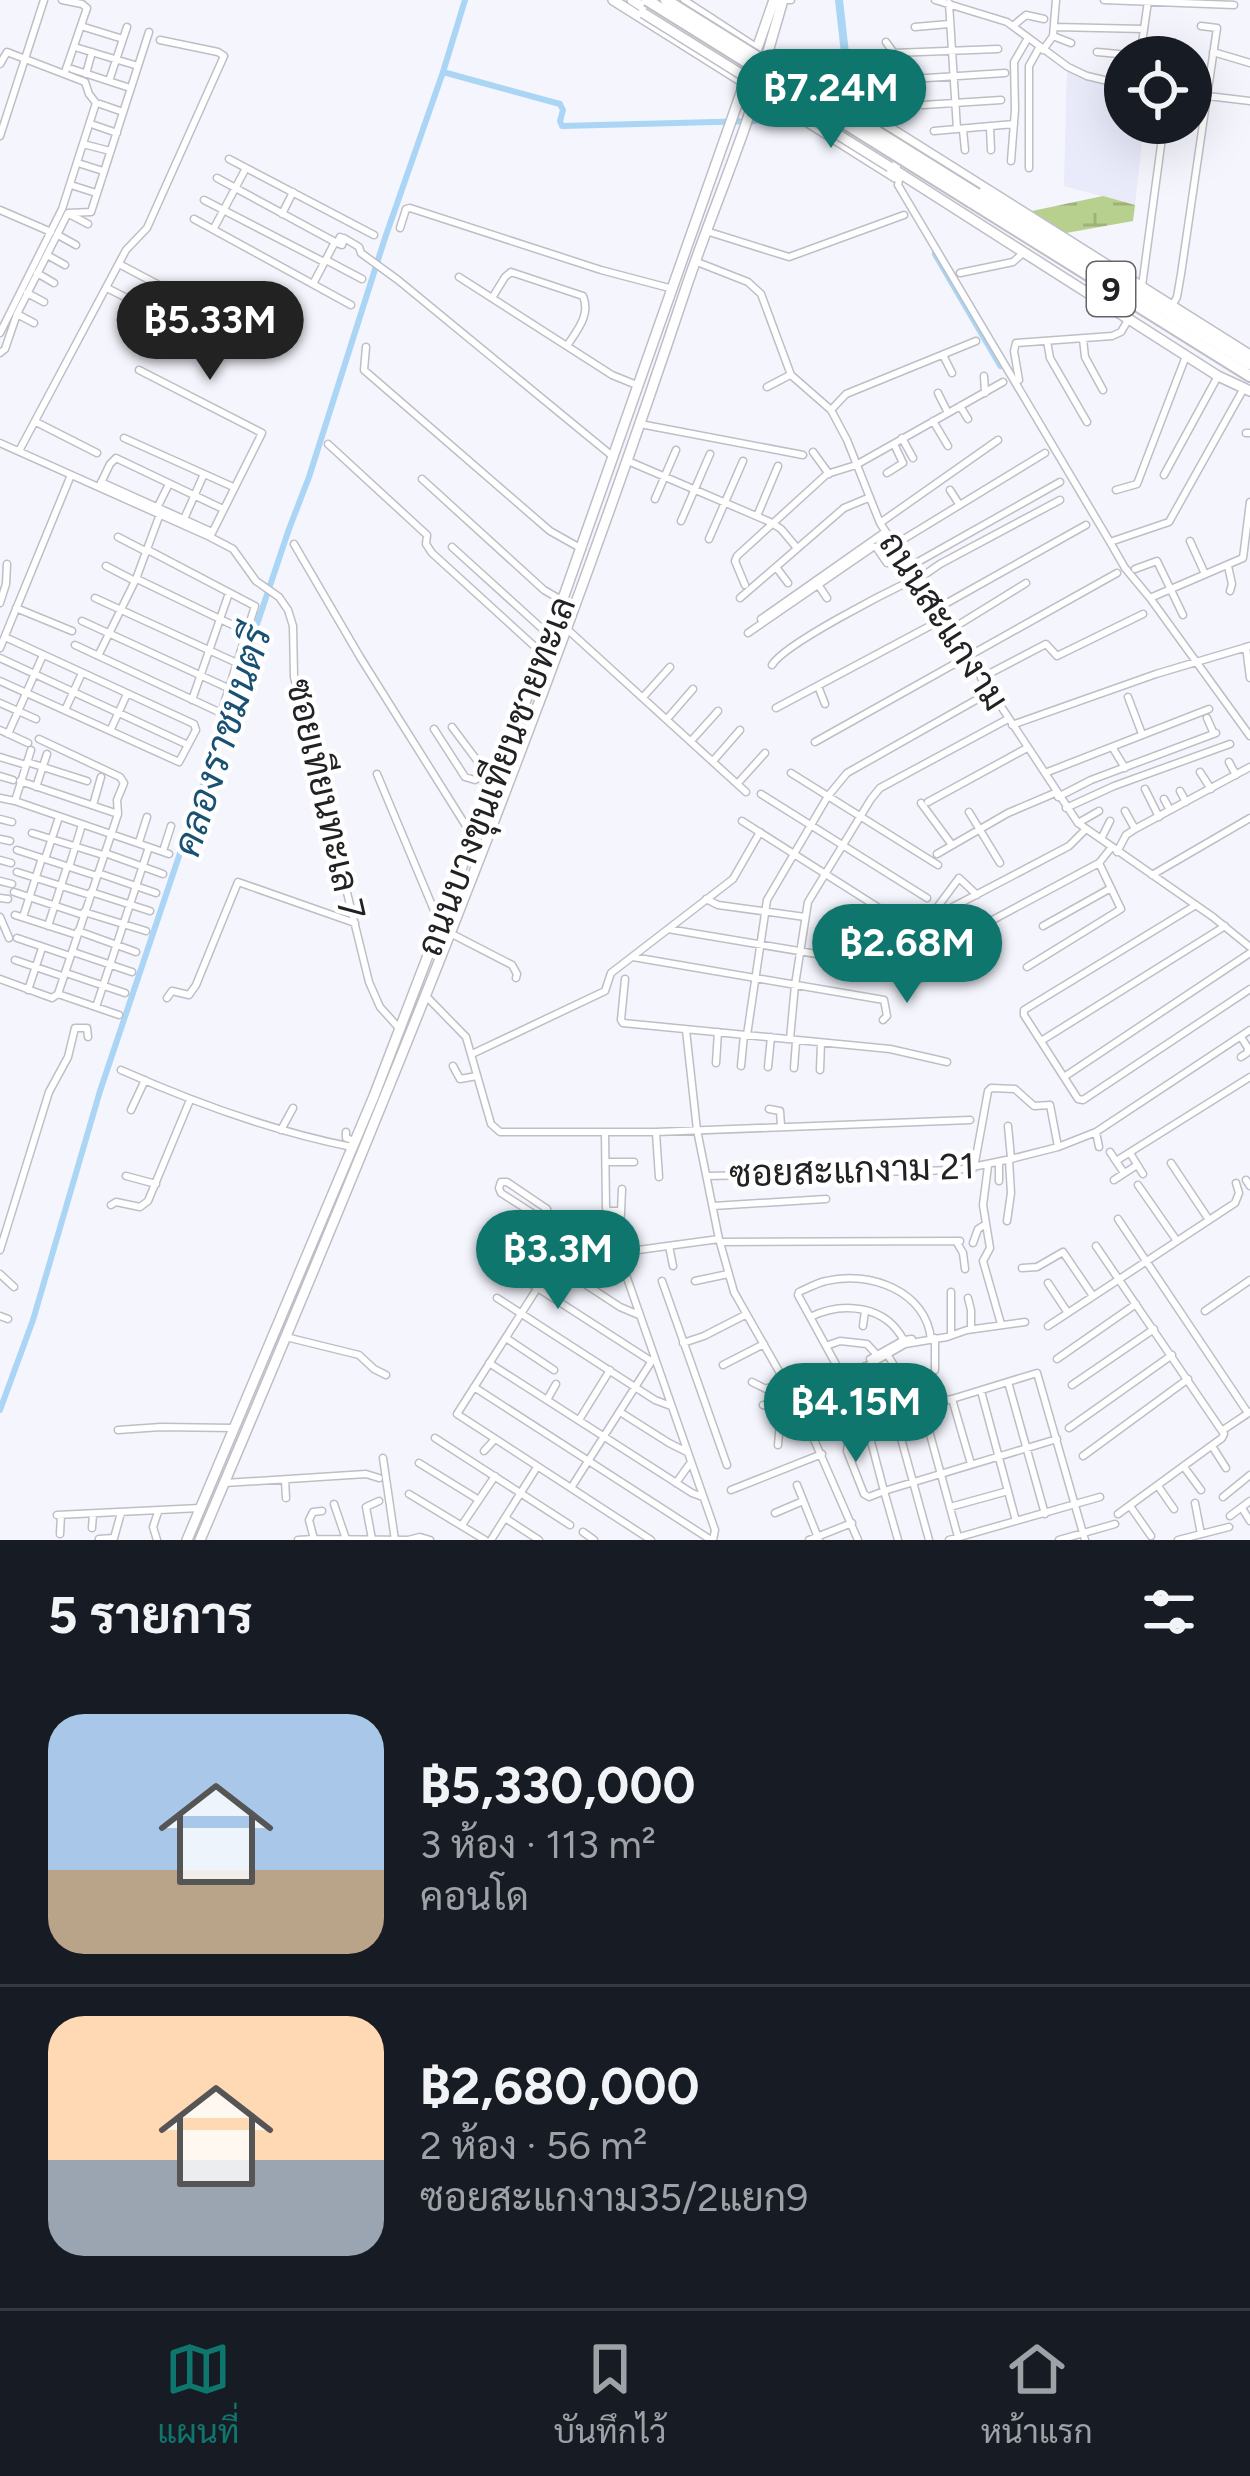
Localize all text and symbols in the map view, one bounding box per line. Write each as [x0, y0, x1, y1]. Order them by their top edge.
map controls [1104, 36, 1212, 144]
button: locate [1104, 36, 1212, 144]
pin: ฿7.24M [733, 49, 929, 151]
text: ฿7.24M [763, 64, 899, 111]
road number: 9 [1087, 262, 1135, 316]
pin: ฿5.33M [112, 281, 308, 383]
text: ฿5.33M [144, 296, 276, 343]
street label: ถนนสะแกงาม [870, 524, 1018, 718]
street label: ถนนบางขุนเทียนชายทะเล [407, 590, 587, 963]
water label: คลองราชมนตรี [163, 618, 282, 862]
street label: ซอยเทียนทะเล 7 [277, 674, 376, 923]
pin: ฿2.68M [809, 904, 1005, 1006]
text: ฿2.68M [839, 919, 975, 966]
street label: ซอยสะแกงาม 21 [729, 1144, 975, 1196]
pin: ฿3.3M [474, 1210, 642, 1312]
text: ฿3.3M [503, 1225, 613, 1272]
pin: ฿4.15M [758, 1363, 954, 1465]
text: ฿4.15M [791, 1378, 921, 1425]
icon: filters [1136, 1579, 1202, 1645]
text: 5 รายการ [48, 1585, 253, 1646]
text: ฿5,330,000 [420, 1755, 696, 1816]
icon: home [144, 1762, 288, 1906]
text: 3 ห้อง · 113 m² [420, 1821, 656, 1868]
text: คอนโด [420, 1873, 529, 1920]
text: ฿2,680,000 [420, 2056, 699, 2117]
icon: home [144, 2064, 288, 2208]
text: 2 ห้อง · 56 m² [420, 2122, 647, 2169]
text: ซอยสะแกงาม35/2แยก9 [420, 2174, 808, 2221]
tab: แผนที่ [157, 2336, 239, 2451]
tab: บันทึกไว้ [554, 2336, 666, 2451]
tab: หน้าแรก [981, 2336, 1093, 2451]

